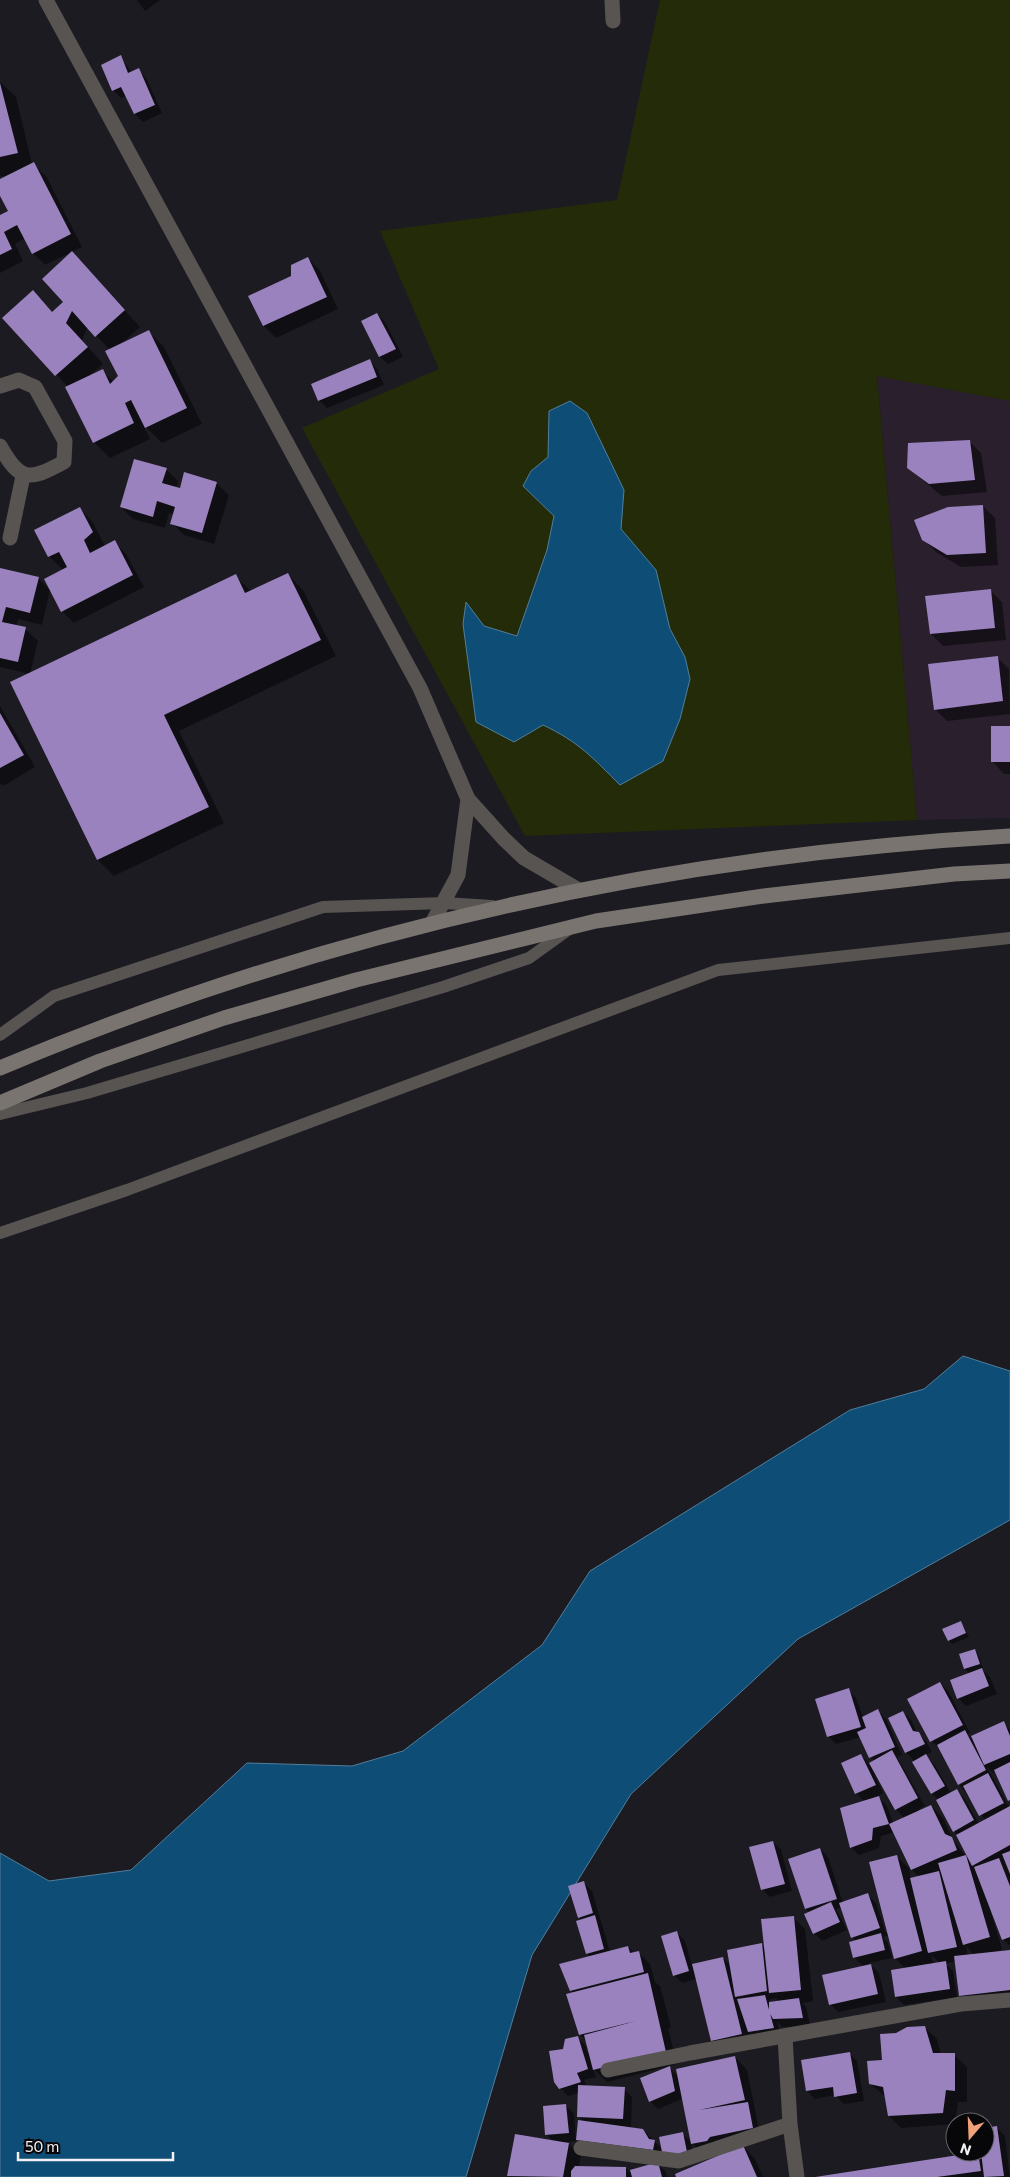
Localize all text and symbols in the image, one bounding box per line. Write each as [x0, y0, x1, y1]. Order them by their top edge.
north arrow [945, 2112, 995, 2162]
scale bar [18, 2130, 172, 2162]
text: 50 m [25, 2137, 59, 2155]
text: N [958, 2140, 973, 2160]

